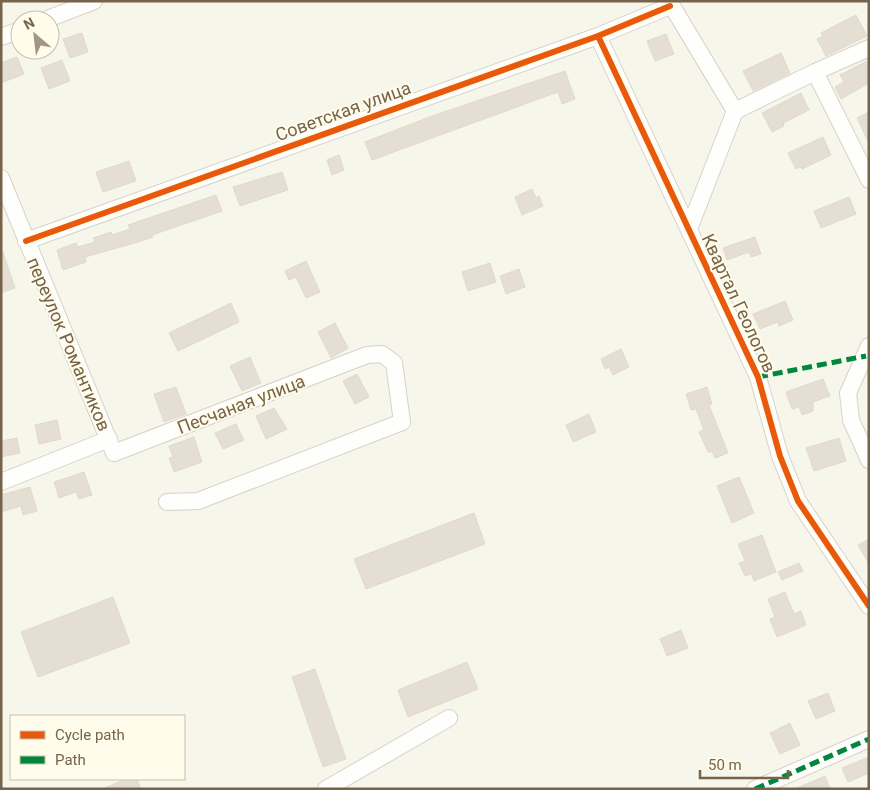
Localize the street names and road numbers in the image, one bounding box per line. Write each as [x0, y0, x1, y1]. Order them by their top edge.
street label: Советская улица [273, 77, 413, 145]
street label: Квартал Геологов [698, 230, 780, 376]
street label: переулок Романтиков [23, 254, 115, 434]
street label: Песчаная улица [174, 370, 308, 438]

